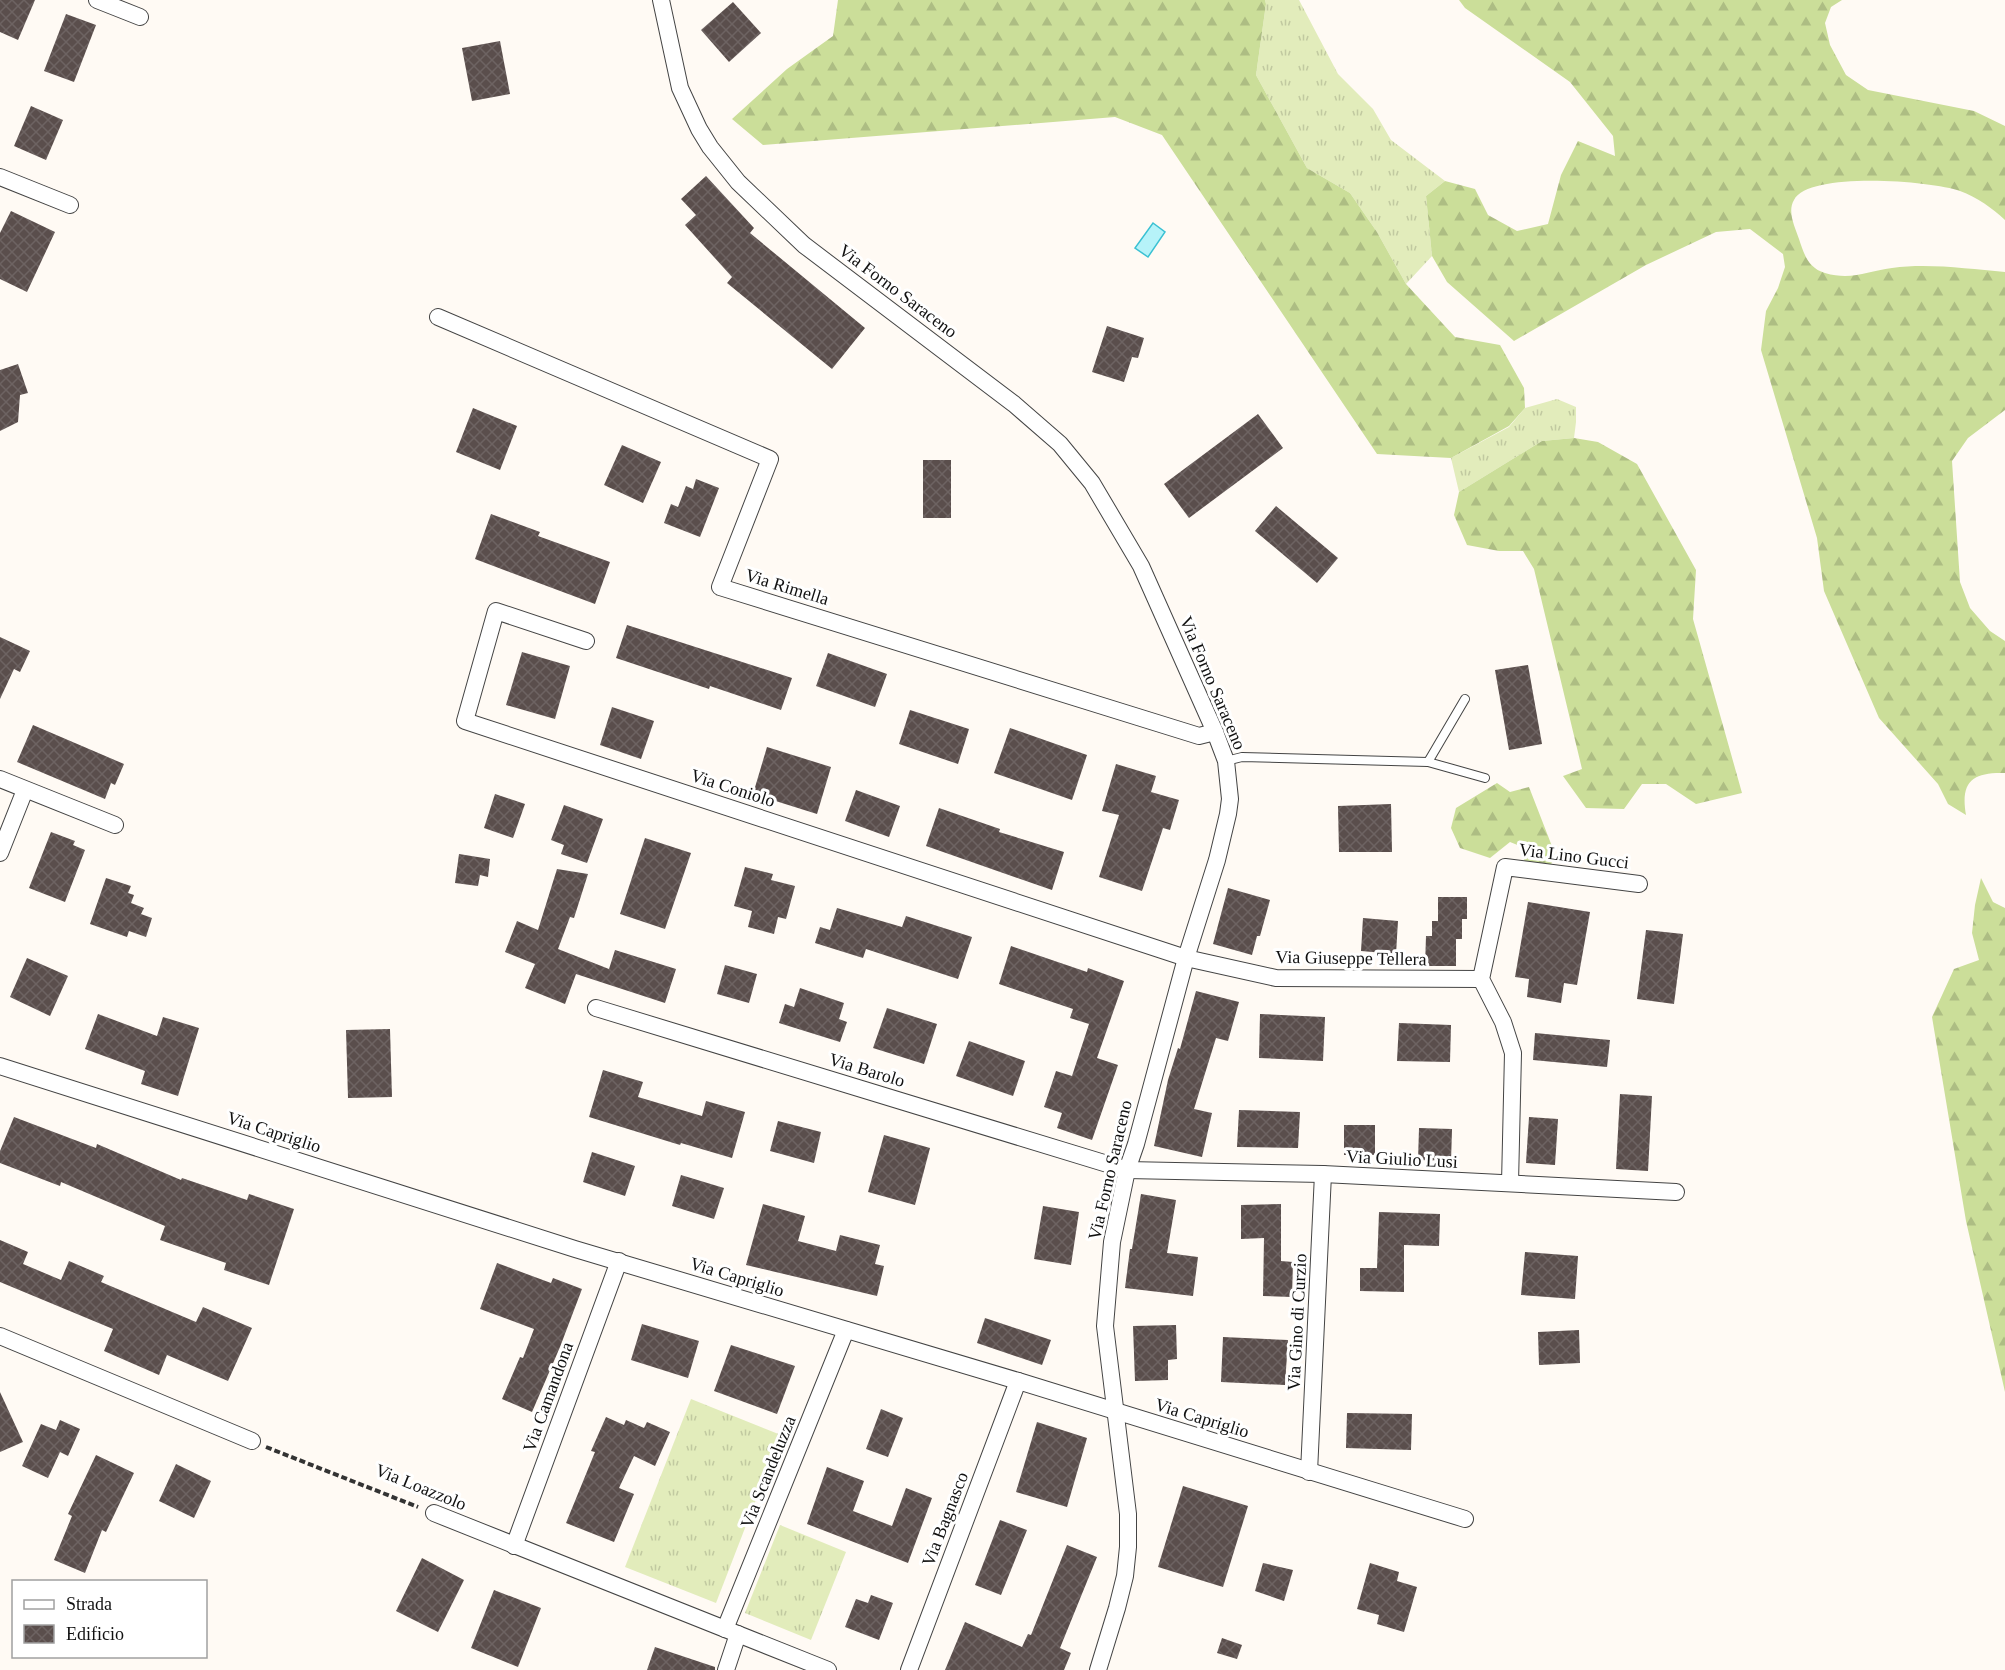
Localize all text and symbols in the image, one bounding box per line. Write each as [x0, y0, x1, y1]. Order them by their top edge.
street label: Via Forno Saraceno [835, 240, 961, 342]
street label: Via Rimella [743, 565, 831, 609]
street label: Via Forno Saraceno [1176, 613, 1250, 753]
street label: Via Coniolo [688, 765, 778, 811]
street label: Via Lino Gucci [1518, 839, 1630, 873]
street label: Via Giuseppe Tellera [1275, 947, 1427, 969]
street label: Via Barolo [827, 1049, 907, 1091]
street label: Via Forno Saraceno [1084, 1098, 1136, 1242]
street label: Via Capriglio [225, 1107, 323, 1157]
street label: Via Giulio Lusi [1346, 1146, 1458, 1172]
street label: Via Capriglio [688, 1253, 786, 1301]
street label: Via Gino di Curzio [1283, 1253, 1311, 1391]
street label: Via Camandona [519, 1339, 577, 1455]
street label: Via Capriglio [1153, 1394, 1251, 1442]
street label: Via Scandeluzza [736, 1413, 800, 1531]
street label: Via Loazzolo [373, 1460, 469, 1514]
street label: Via Bagnasco [918, 1469, 972, 1569]
legend [12, 1580, 207, 1658]
text: Strada [66, 1594, 112, 1614]
text: Edificio [66, 1624, 124, 1644]

